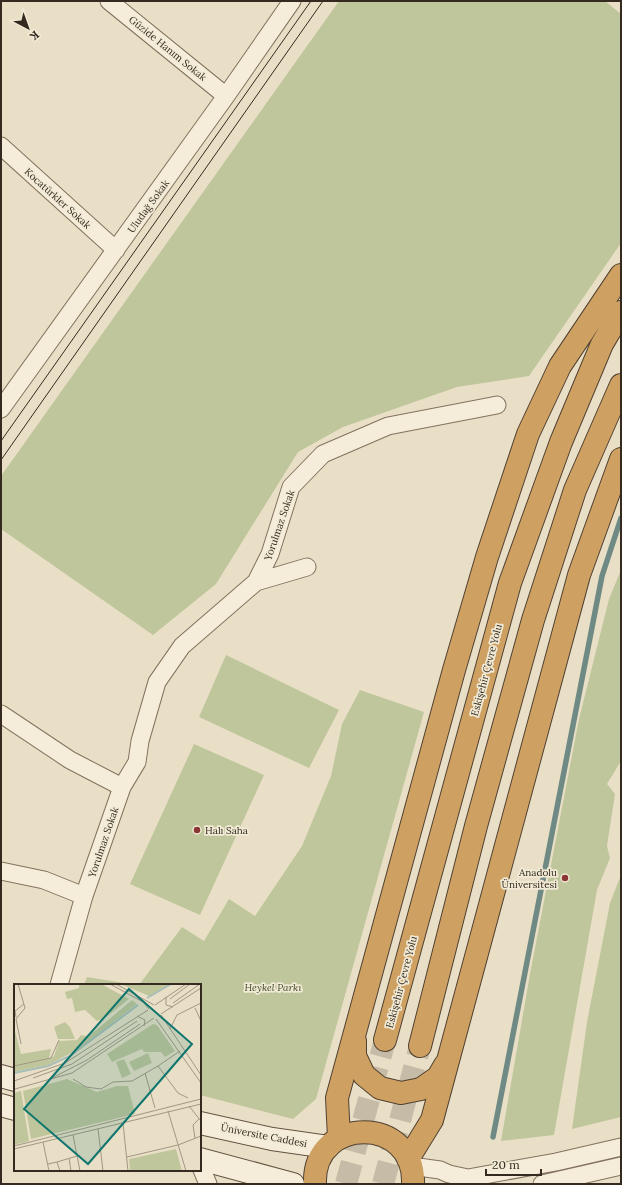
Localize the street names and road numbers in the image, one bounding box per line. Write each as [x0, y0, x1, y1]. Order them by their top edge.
street label: Güzide Hanım Sokak [126, 13, 210, 84]
street label: Kocatürkler Sokak [22, 165, 94, 232]
street label: Uludağ Sokak [125, 177, 173, 236]
street label: Yorulmaz Sokak [261, 488, 298, 563]
street label: Eskişehir Çevre Yolu [468, 623, 505, 718]
street label: Yorulmaz Sokak [85, 805, 122, 880]
street label: Eskişehir Çevre Yolu [383, 935, 420, 1030]
street label: Üniversite Caddesi [220, 1121, 308, 1150]

